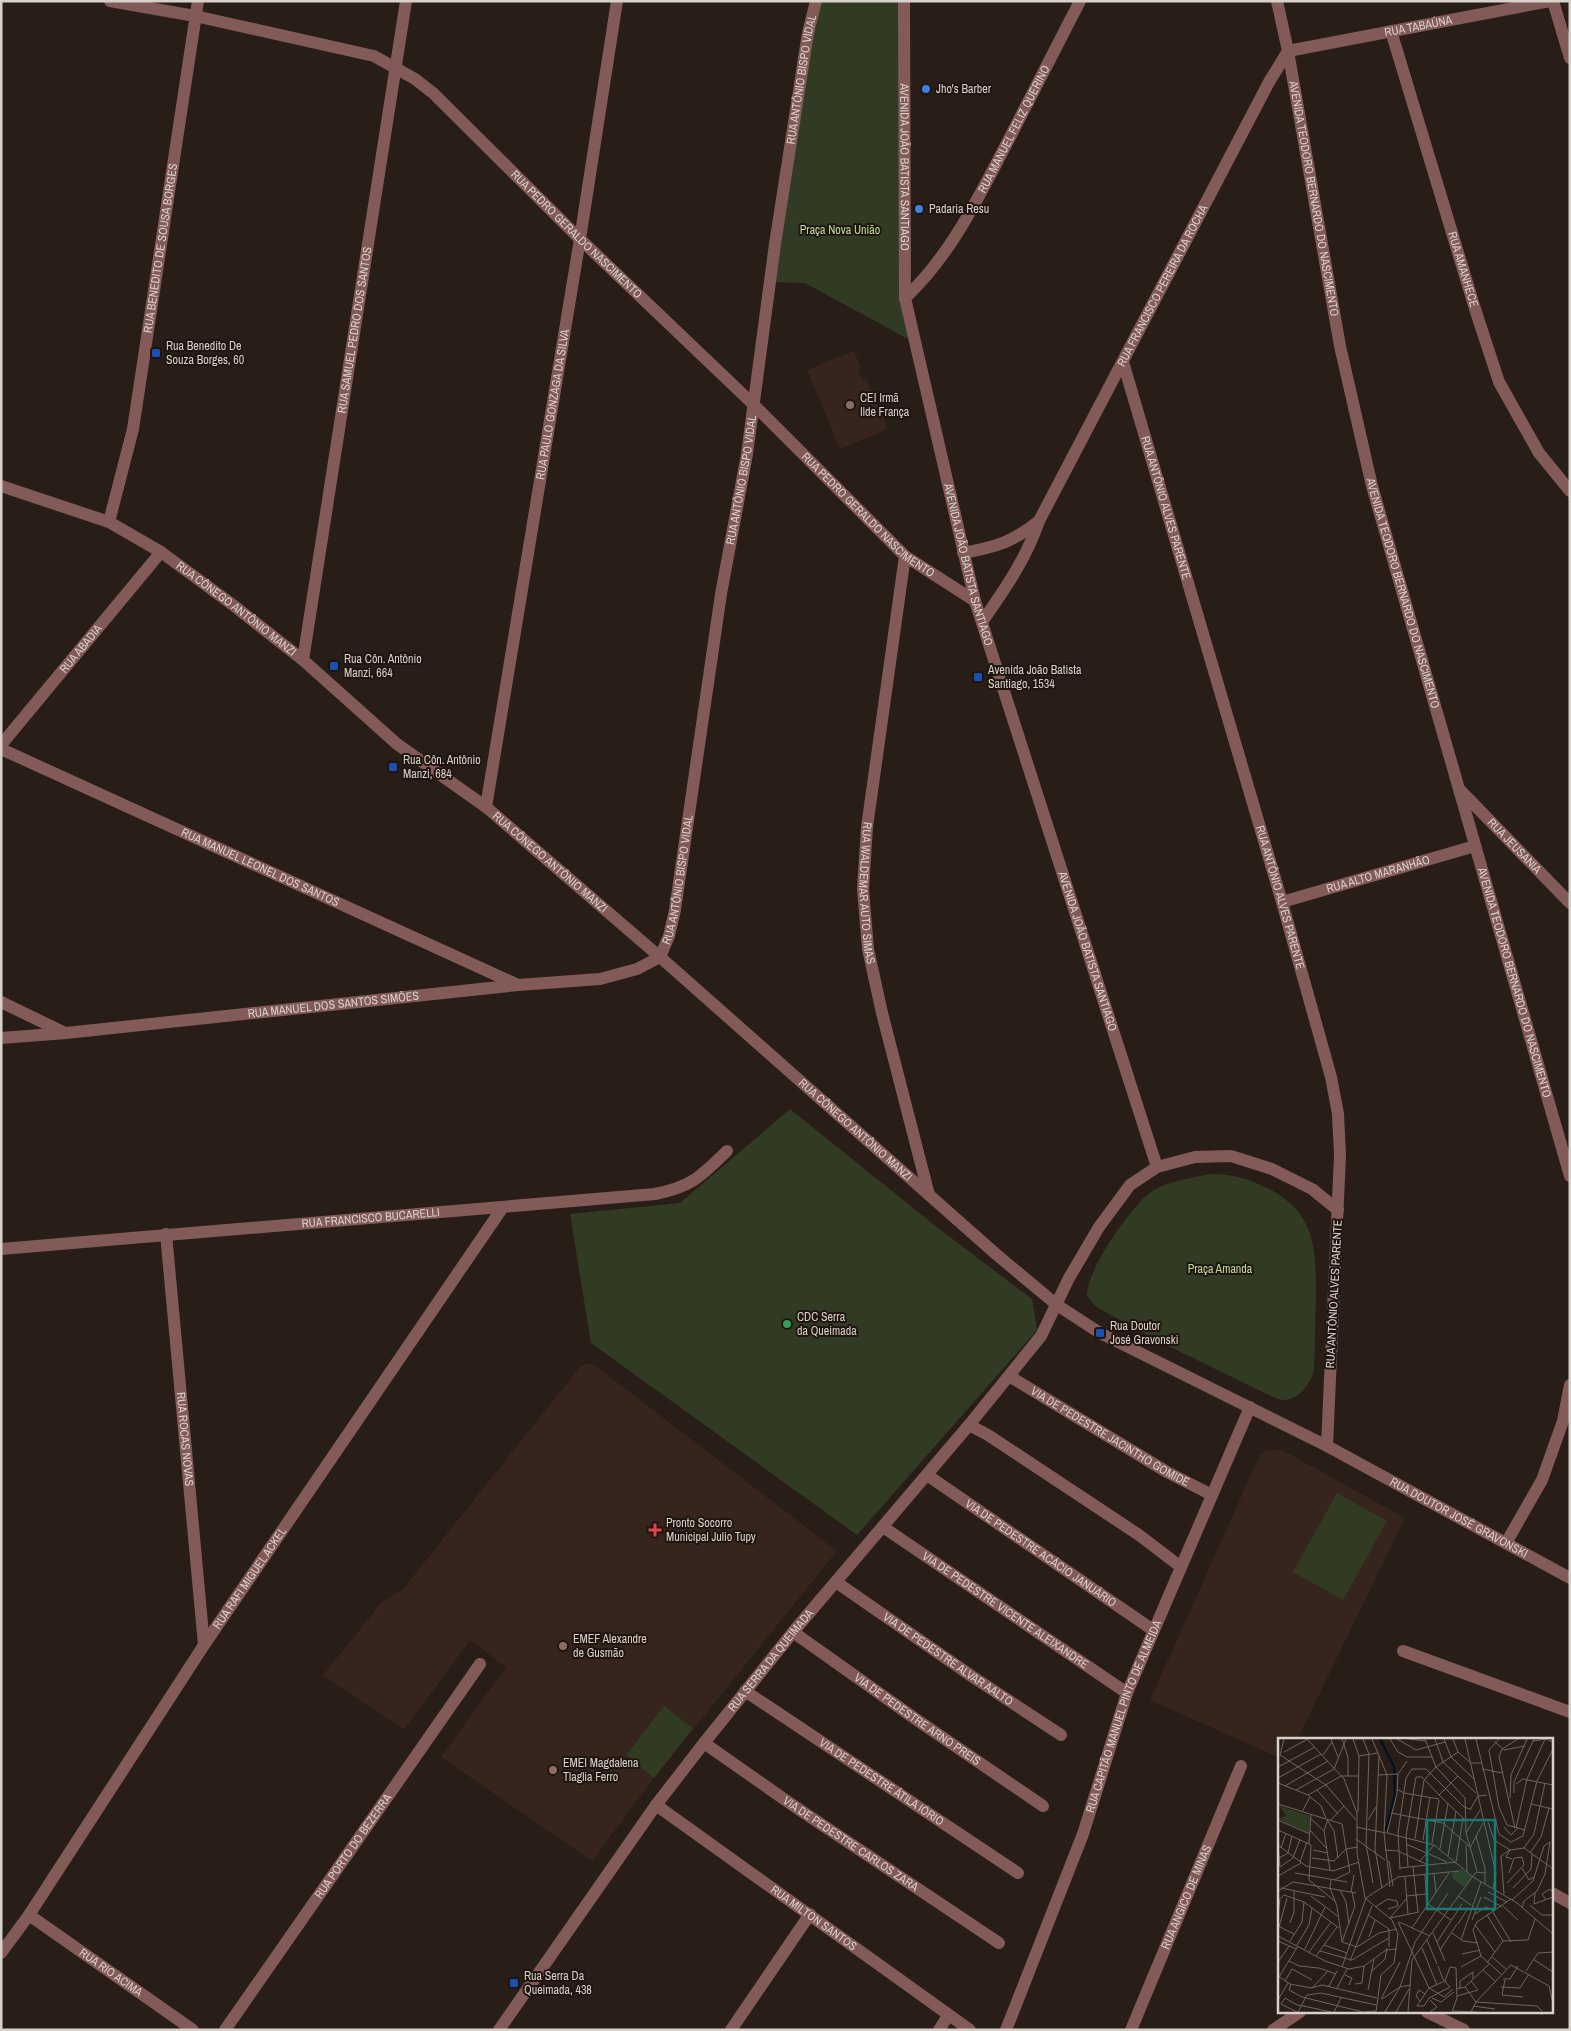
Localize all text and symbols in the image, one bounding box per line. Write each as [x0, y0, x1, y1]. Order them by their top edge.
street label: RUA ANTÔNIO BISPO VIDAL [783, 12, 820, 145]
street label: RUA TABAÚNA [1383, 12, 1454, 40]
street label: RUA MANUEL FELIZ QUERINO [974, 62, 1054, 196]
street label: AVENIDA TEODORO BERNARDO DO NASCIMENTO [1285, 79, 1343, 318]
place label: Jho's Barber [936, 81, 992, 97]
street label: AVENIDA JOÃO BATISTA SANTIAGO [896, 82, 913, 251]
marker: Jho's Barber [920, 83, 932, 95]
street label: RUA BENEDITO DE SOUSA BORGES [140, 162, 181, 334]
street label: RUA PEDRO GERALDO NASCIMENTO [507, 167, 646, 302]
place label: Padaria Resu [929, 201, 989, 217]
street label: RUA FRANCISCO PEREIRA DA ROCHA [1113, 202, 1211, 369]
marker: Padaria Resu [913, 203, 925, 215]
park label: Praça Nova União [800, 222, 880, 238]
street label: RUA AMANHECE [1444, 230, 1482, 309]
street label: RUA SAMUEL PEDRO DOS SANTOS [334, 245, 376, 414]
street label: RUA PAULO GONZAGA DA SILVA [532, 328, 573, 481]
place label: Rua Benedito De Souza Borges, 60 [166, 338, 244, 368]
marker: Rua Benedito De Souza Borges, 60 [150, 347, 162, 359]
place label: CEI Irmã Ilde França [860, 390, 910, 420]
marker: CEI Irmã Ilde França [844, 399, 856, 411]
street label: RUA ANTÔNIO BISPO VIDAL [722, 414, 760, 546]
street label: RUA ANTÔNIO ALVES PARENTE [1137, 434, 1195, 582]
street label: RUA PEDRO GERALDO NASCIMENTO [798, 449, 938, 581]
street label: AVENIDA TEODORO BERNARDO DO NASCIMENTO [1362, 476, 1444, 711]
street label: AVENIDA JOÃO BATISTA SANTIAGO [940, 481, 997, 648]
street label: RUA CÔNEGO ANTÔNIO MANZI [173, 558, 299, 660]
street label: RUA ABADIA [56, 621, 106, 676]
place label: Rua Côn. Antônio Manzi, 664 [344, 651, 422, 681]
marker: Rua Côn. Antônio Manzi, 664 [328, 660, 340, 672]
place label: Avenida João Batista Santiago, 1534 [987, 662, 1082, 692]
marker: Avenida João Batista Santiago, 1534 [972, 671, 984, 683]
place label: Rua Côn. Antônio Manzi, 684 [403, 752, 481, 782]
marker: Rua Côn. Antônio Manzi, 684 [387, 761, 399, 773]
street label: RUA CÔNEGO ANTÔNIO MANZI [489, 808, 611, 916]
street label: RUA ANTÔNIO BISPO VIDAL [658, 813, 697, 947]
street label: RUA JEUSANIA [1484, 815, 1545, 877]
street label: RUA WALDEMAR AUTO SIMAS [855, 821, 879, 966]
street label: RUA MANUEL LEONEL DOS SANTOS [179, 824, 342, 911]
street label: RUA ANTÔNIO ALVES PARENTE [1252, 824, 1308, 971]
street label: RUA ALTO MARANHÃO [1324, 851, 1432, 897]
street label: AVENIDA TEODORO BERNARDO DO NASCIMENTO [1474, 865, 1555, 1100]
street label: AVENIDA JOÃO BATISTA SANTIAGO [1054, 868, 1121, 1034]
street label: RUA MANUEL DOS SANTOS SIMÕES [247, 988, 420, 1022]
street label: RUA CÔNEGO ANTÔNIO MANZI [795, 1075, 916, 1185]
street label: RUA FRANCISCO BUCARELLI [301, 1204, 440, 1232]
street label: RUA ANTÔNIO ALVES PARENTE [1322, 1219, 1346, 1369]
park label: Praça Amanda [1188, 1261, 1253, 1277]
place label: CDC Serra da Queimada [797, 1309, 857, 1339]
marker: CDC Serra da Queimada [781, 1318, 793, 1330]
place label: Rua Doutor José Gravonski [1110, 1318, 1178, 1348]
marker: Rua Doutor José Gravonski [1094, 1327, 1106, 1339]
street label: VIA DE PEDESTRE JACINTHO GOMIDE [1028, 1383, 1192, 1490]
street label: RUA ROCAS NOVAS [173, 1391, 197, 1487]
street label: RUA DOUTOR JOSÉ GRAVONSKI [1387, 1474, 1531, 1562]
street label: VIA DE PEDESTRE ACÁCIO JANUÁRIO [962, 1495, 1120, 1611]
place label: Pronto Socorro Municipal Julio Tupy [666, 1515, 756, 1545]
marker: Pronto Socorro Municipal Julio Tupy [648, 1523, 662, 1537]
street label: RUA RAFI MIGUEL ACKEL [209, 1524, 290, 1632]
street label: VIA DE PEDESTRE VICENTE ALEIXANDRE [919, 1548, 1092, 1672]
street label: RUA SERRA DA QUEIMADA [724, 1605, 817, 1715]
street label: VIA DE PEDESTRE ALVAR AALTO [880, 1609, 1017, 1709]
street label: RUA CAPITÃO MANUEL PINTO DE ALMEIDA [1082, 1617, 1166, 1815]
place label: EMEF Alexandre de Gusmão [573, 1631, 647, 1661]
marker: EMEF Alexandre de Gusmão [557, 1640, 569, 1652]
street label: VIA DE PEDESTRE ARNO PREIS [851, 1670, 984, 1769]
street label: VIA DE PEDESTRE ÁTILA IÓRIO [816, 1735, 947, 1830]
inset map [1278, 1738, 1554, 2014]
place label: EMEI Magdalena Tlaglia Ferro [563, 1755, 639, 1785]
marker: EMEI Magdalena Tlaglia Ferro [547, 1764, 559, 1776]
street label: RUA PORTO DO BEZERRA [311, 1790, 395, 1902]
street label: VIA DE PEDESTRE CARLOS ZARA [780, 1793, 922, 1895]
street label: RUA ANGICO DE MINAS [1158, 1842, 1215, 1952]
street label: RUA MILTON SANTOS [767, 1882, 860, 1955]
street label: RUA RIO ACIMA [76, 1945, 146, 2000]
place label: Rua Serra Da Queimada, 438 [524, 1968, 592, 1998]
marker: Rua Serra Da Queimada, 438 [508, 1977, 520, 1989]

